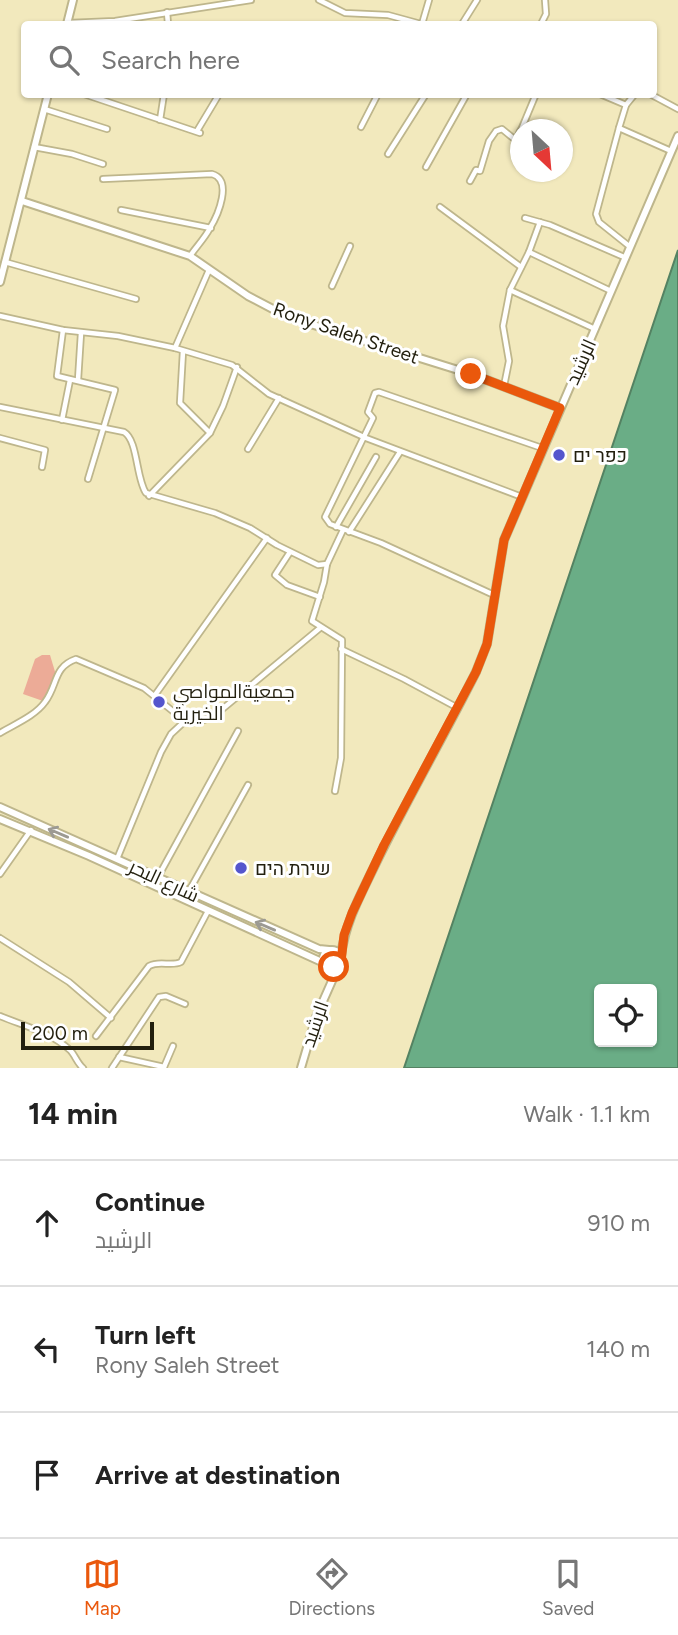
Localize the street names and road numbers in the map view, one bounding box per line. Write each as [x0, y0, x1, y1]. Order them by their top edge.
street label: Rony Saleh Street [270, 297, 422, 369]
street label: الرشيد [561, 336, 601, 388]
street label: شارع البحر [124, 854, 203, 909]
street label: الرشيد [296, 998, 334, 1050]

